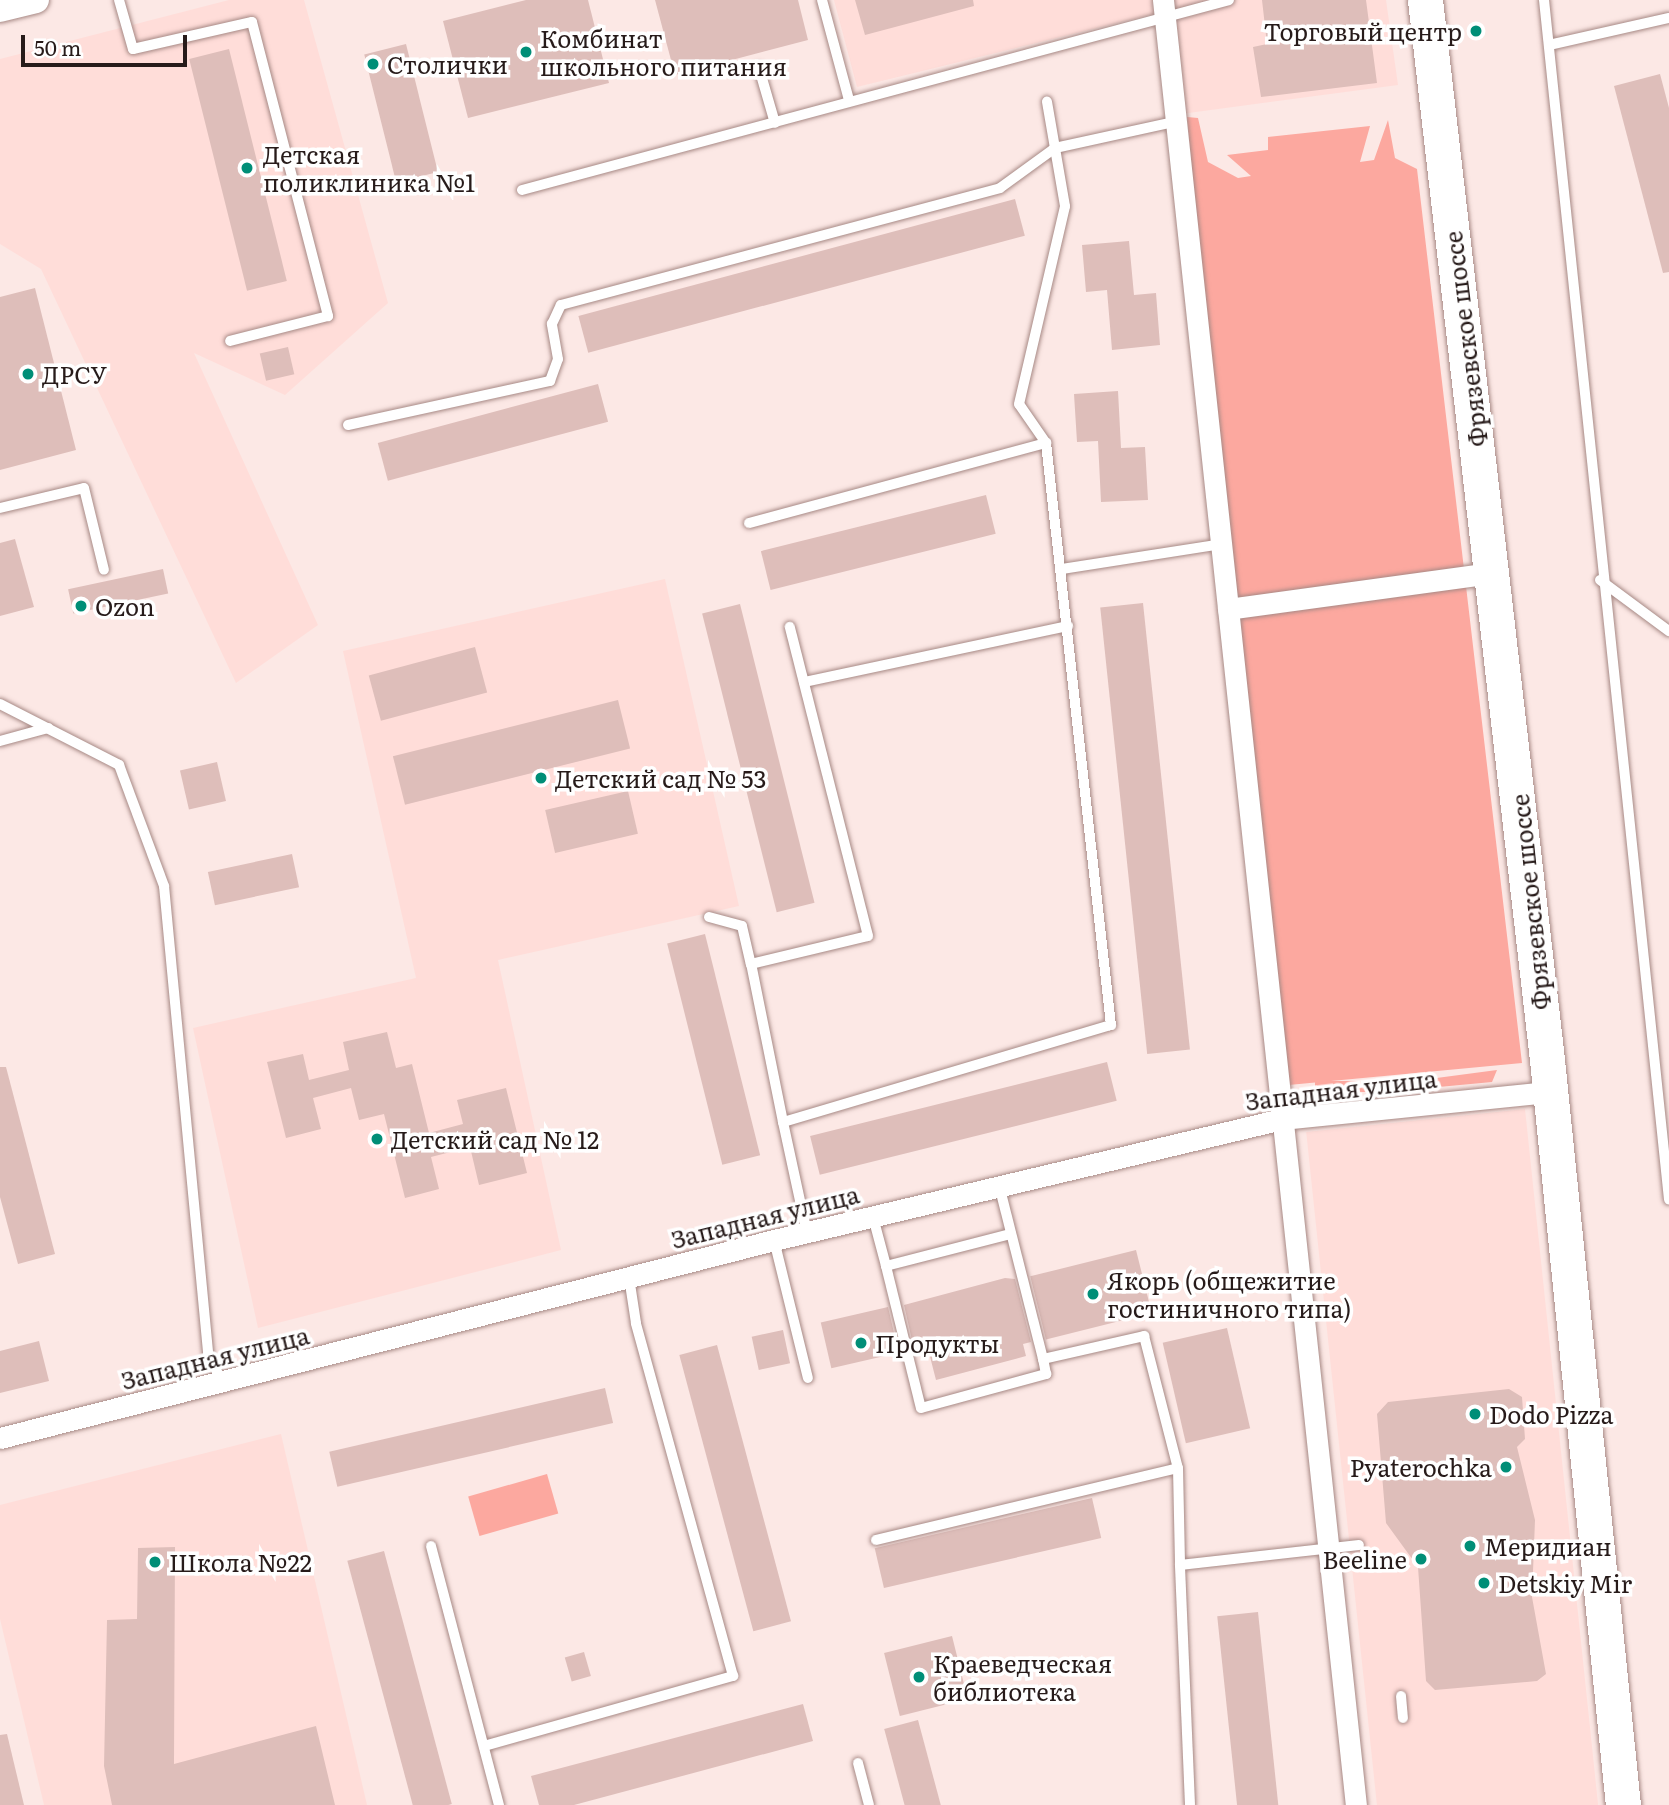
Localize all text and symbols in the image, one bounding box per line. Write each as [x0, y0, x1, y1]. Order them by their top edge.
place label: Торговый центр [1263, 17, 1462, 45]
scale bar [24, 21, 191, 65]
marker: Торговый центр [1468, 23, 1484, 39]
place label: Комбинат школьного питания [540, 24, 787, 80]
text: 50 m [34, 31, 81, 62]
marker: Комбинат школьного питания [518, 44, 534, 60]
place label: Столички [387, 50, 508, 78]
marker: Столички [365, 56, 381, 72]
place label: Детская поликлиника №1 [263, 140, 475, 196]
marker: Детская поликлиника №1 [237, 158, 257, 178]
street label: Фрязевское шоссе [1437, 230, 1493, 448]
place label: ДРСУ [42, 360, 106, 388]
marker: ДРСУ [20, 366, 36, 382]
place label: Ozon [95, 592, 155, 620]
marker: Ozon [73, 598, 89, 614]
place label: Детский сад № 53 [555, 764, 767, 792]
marker: Детский сад № 53 [533, 770, 549, 786]
street label: Фрязевское шоссе [1504, 793, 1556, 1011]
street label: Западная улица [1244, 1063, 1438, 1115]
place label: Детский сад № 12 [391, 1125, 599, 1153]
marker: Детский сад № 12 [369, 1131, 385, 1147]
street label: Западная улица [668, 1179, 862, 1253]
place label: Якорь (общежитие гостиничного типа) [1107, 1266, 1351, 1322]
marker: Якорь (общежитие гостиничного типа) [1085, 1286, 1101, 1302]
street label: Западная улица [118, 1320, 312, 1394]
place label: Продукты [875, 1329, 999, 1357]
marker: Продукты [853, 1335, 869, 1351]
place label: Dodo Pizza [1489, 1400, 1613, 1428]
marker: Dodo Pizza [1467, 1406, 1483, 1422]
place label: Pyaterochka [1350, 1453, 1492, 1481]
marker: Pyaterochka [1498, 1459, 1514, 1475]
place label: Меридиан [1484, 1532, 1612, 1560]
marker: Меридиан [1462, 1538, 1478, 1554]
place label: Beeline [1322, 1545, 1407, 1573]
place label: Школа №22 [169, 1548, 312, 1576]
marker: Beeline [1413, 1551, 1429, 1567]
marker: Школа №22 [147, 1554, 163, 1570]
place label: Detskiy Mir [1498, 1569, 1632, 1597]
marker: Detskiy Mir [1476, 1575, 1492, 1591]
place label: Краеведческая библиотека [933, 1649, 1112, 1705]
marker: Краеведческая библиотека [911, 1669, 927, 1685]

